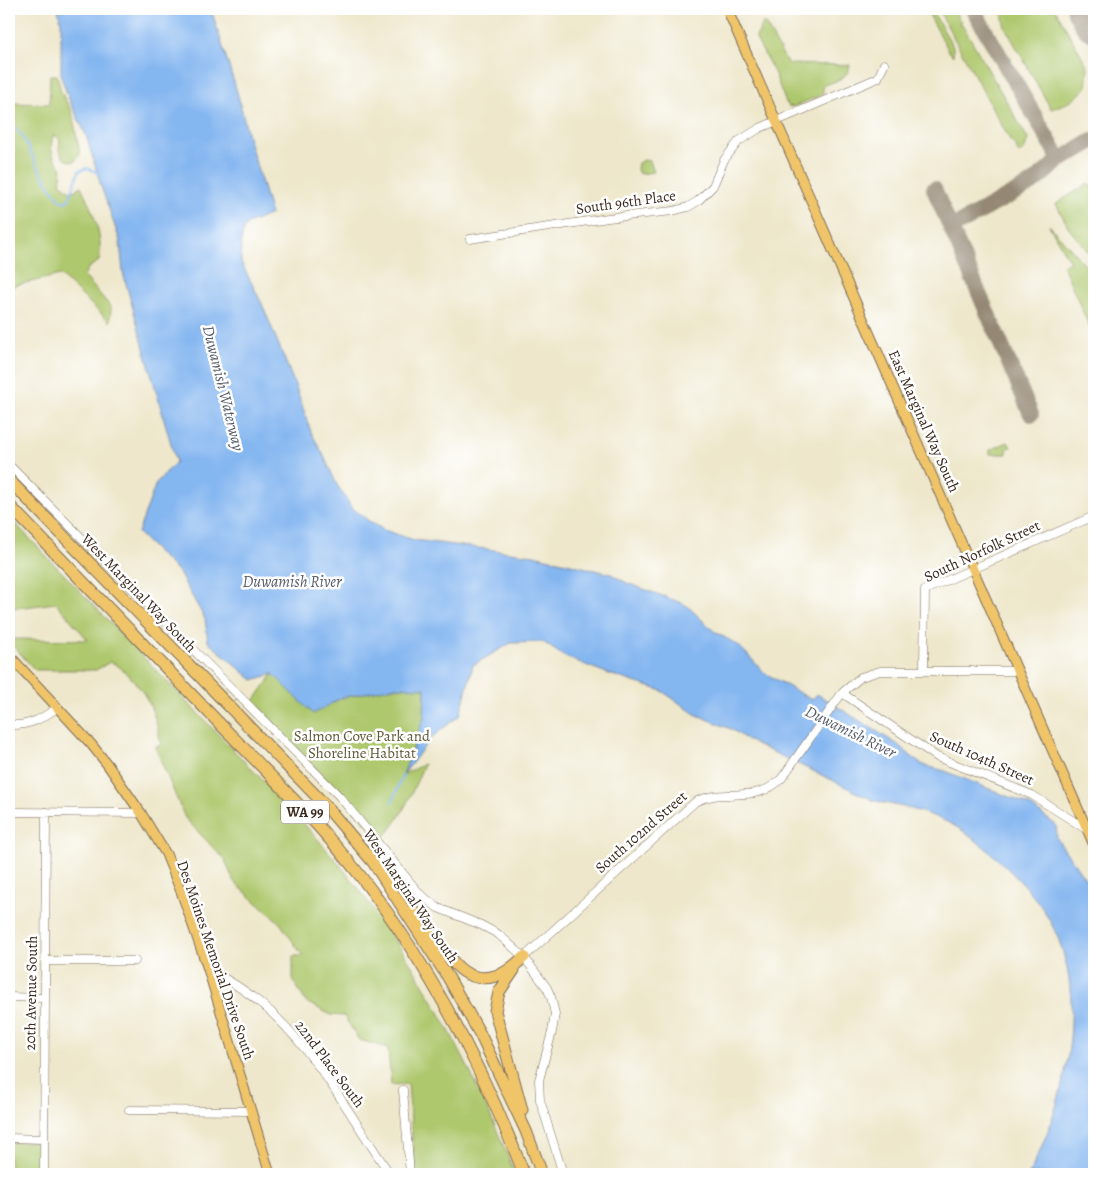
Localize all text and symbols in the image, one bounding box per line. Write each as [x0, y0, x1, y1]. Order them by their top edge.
street label: South 96th Place [575, 185, 677, 219]
water label: Duwamish Waterway [197, 323, 249, 453]
street label: East Marginal Way South [884, 347, 964, 495]
street label: South Norfolk Street [921, 515, 1043, 587]
street label: West Marginal Way South [76, 529, 201, 657]
water label: Duwamish River [243, 571, 342, 593]
water label: Duwamish River [801, 700, 900, 764]
park label: Salmon Cove Park and Shoreline Habitat [294, 726, 431, 763]
street label: South 104th Street [927, 726, 1037, 790]
street label: South 102nd Street [591, 787, 691, 877]
road number: WA 99 [281, 800, 329, 824]
street label: West Marginal Way South [358, 824, 463, 967]
street label: Des Moines Memorial Drive South [172, 858, 260, 1062]
street label: 20th Avenue South [20, 935, 42, 1051]
street label: 22nd Place South [291, 1016, 369, 1112]

